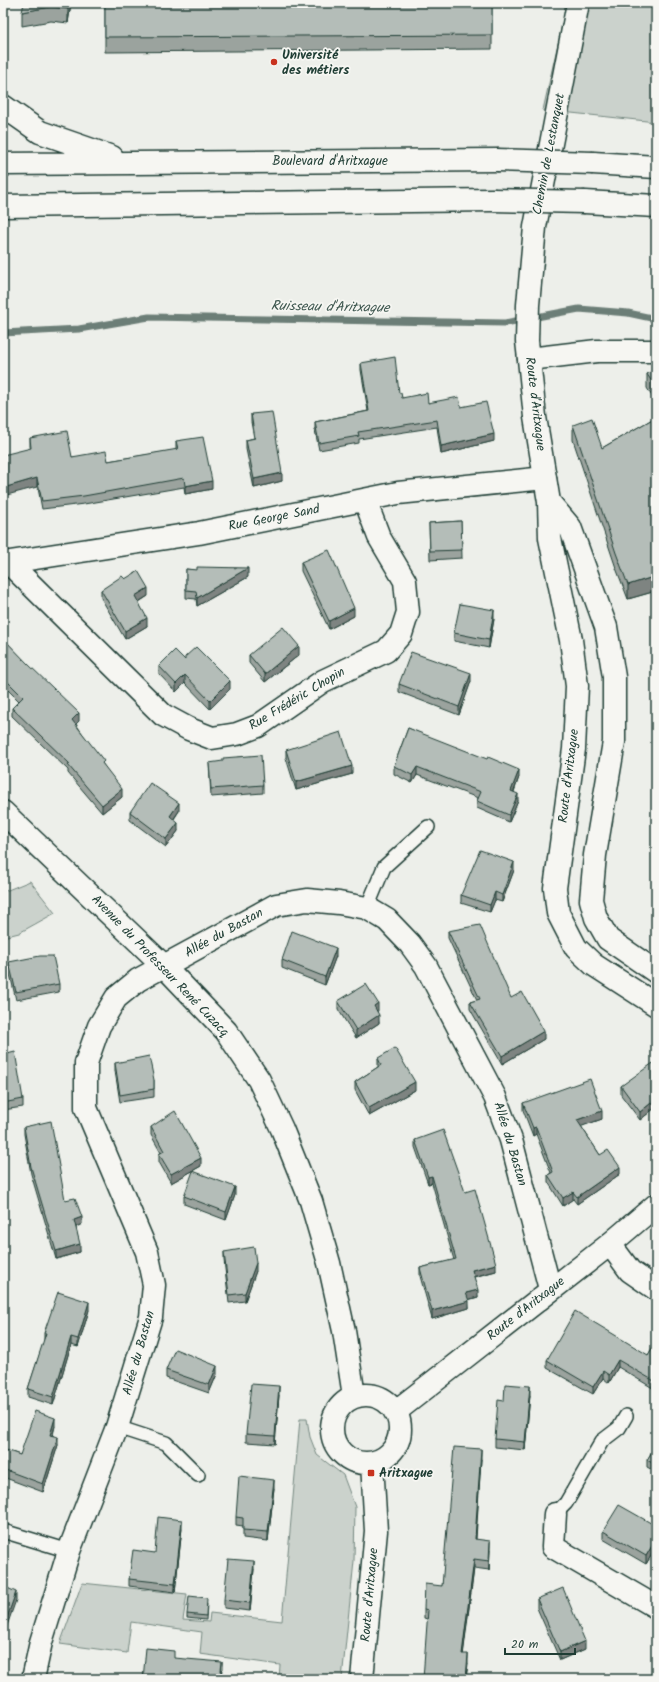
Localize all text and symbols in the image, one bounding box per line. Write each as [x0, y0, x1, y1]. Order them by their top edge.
place label: Université des métiers [282, 45, 349, 81]
marker: Université des métiers [269, 57, 279, 67]
street label: Chemin de Lestanquet [527, 90, 571, 217]
street label: Boulevard d'Aritxague [272, 151, 388, 172]
water label: Ruisseau d'Aritxague [271, 295, 391, 319]
street label: Route d'Aritxague [519, 356, 551, 452]
street label: Rue George Sand [227, 499, 322, 537]
street label: Rue Frédéric Chopin [245, 662, 349, 736]
street label: Route d'Aritxague [553, 728, 585, 824]
street label: Avenue du Professeur René Cuzacq [86, 890, 234, 1042]
street label: Allée du Bastan [181, 903, 267, 963]
street label: Allée du Bastan [487, 1099, 533, 1189]
street label: Route d'Aritxague [482, 1272, 570, 1346]
street label: Allée du Bastan [117, 1308, 161, 1398]
place label: Aritxague [379, 1463, 434, 1484]
marker: Aritxague [366, 1468, 376, 1478]
street label: Route d'Aritxague [355, 1547, 385, 1643]
scale bar [505, 1630, 575, 1656]
text: 20 m [511, 1635, 539, 1654]

